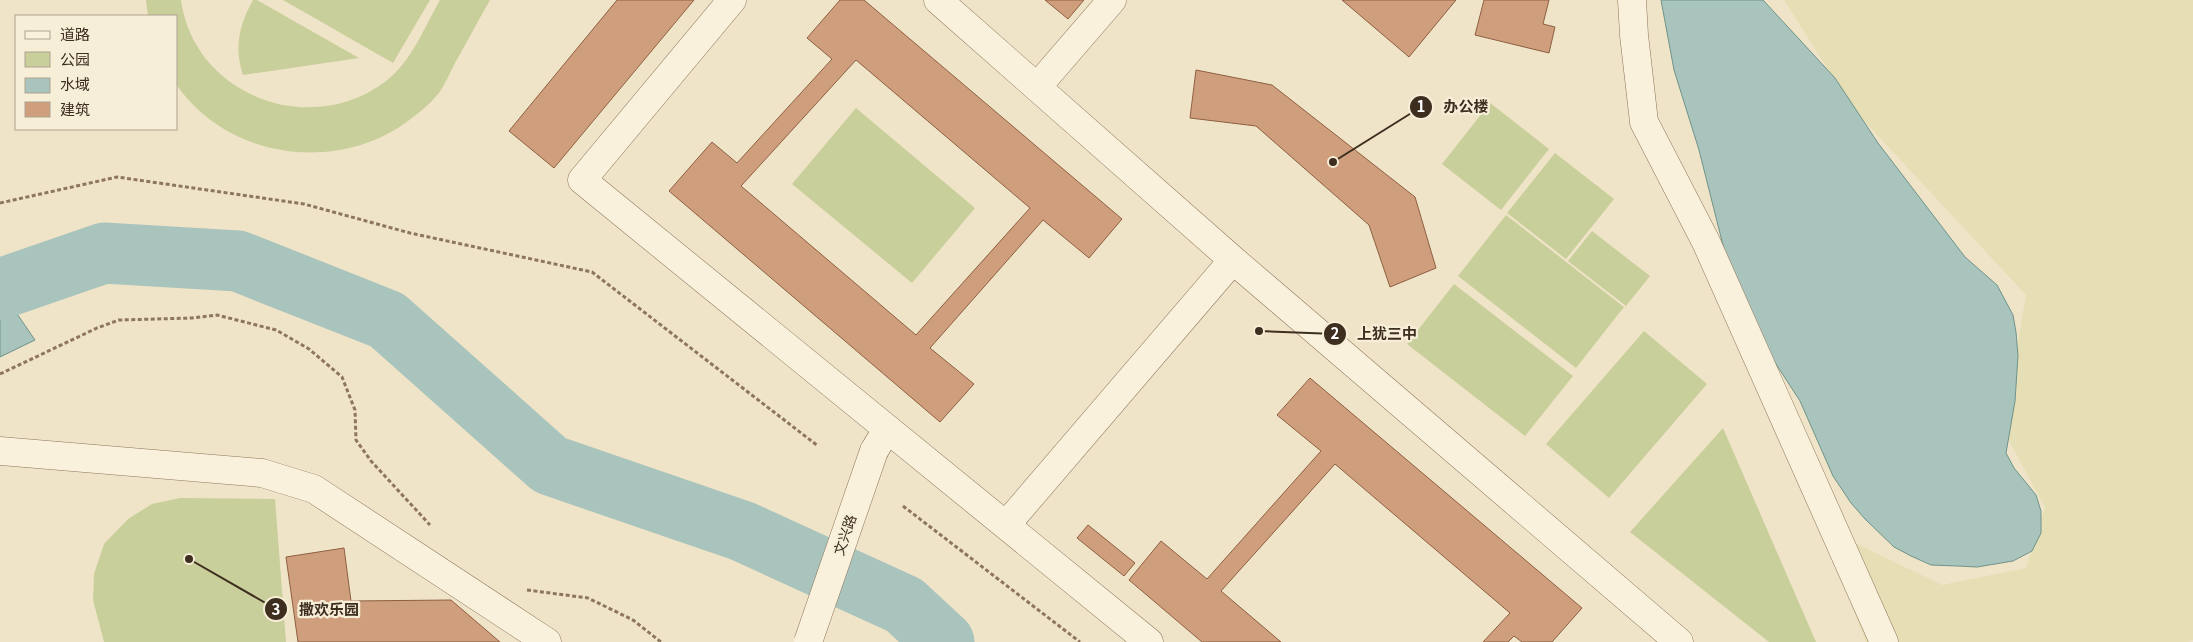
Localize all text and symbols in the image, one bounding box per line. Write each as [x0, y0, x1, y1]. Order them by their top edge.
legend [15, 15, 178, 130]
text: 道路 [60, 23, 90, 44]
text: 公园 [60, 48, 90, 69]
text: 水域 [60, 73, 90, 94]
callout: 办公楼 [1409, 92, 1499, 122]
text: 1 [1417, 95, 1425, 116]
text: 办公楼 [1443, 95, 1489, 116]
text: 建筑 [60, 98, 90, 119]
callout: 上犹三中 [1322, 319, 1427, 349]
text: 2 [1331, 322, 1340, 343]
text: 上犹三中 [1357, 322, 1417, 343]
street label: 文兴路 [828, 512, 860, 558]
callout: 撒欢乐园 [264, 594, 369, 624]
text: 3 [272, 598, 281, 619]
text: 撒欢乐园 [299, 598, 359, 619]

